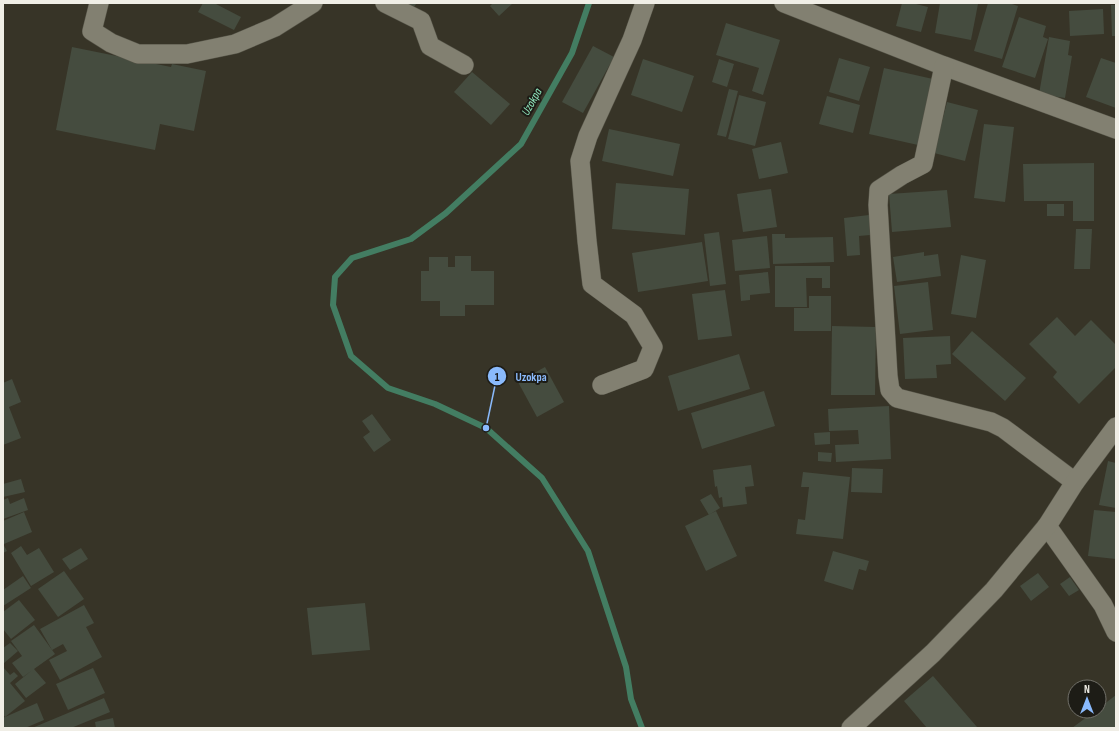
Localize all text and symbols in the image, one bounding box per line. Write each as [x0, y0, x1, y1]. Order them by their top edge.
water label: Uzokpa [518, 86, 546, 118]
callout: Uzokpa [487, 364, 554, 388]
text: 1 [495, 370, 500, 385]
text: Uzokpa [515, 370, 547, 385]
north arrow [1067, 679, 1107, 719]
text: N [1084, 683, 1090, 696]

